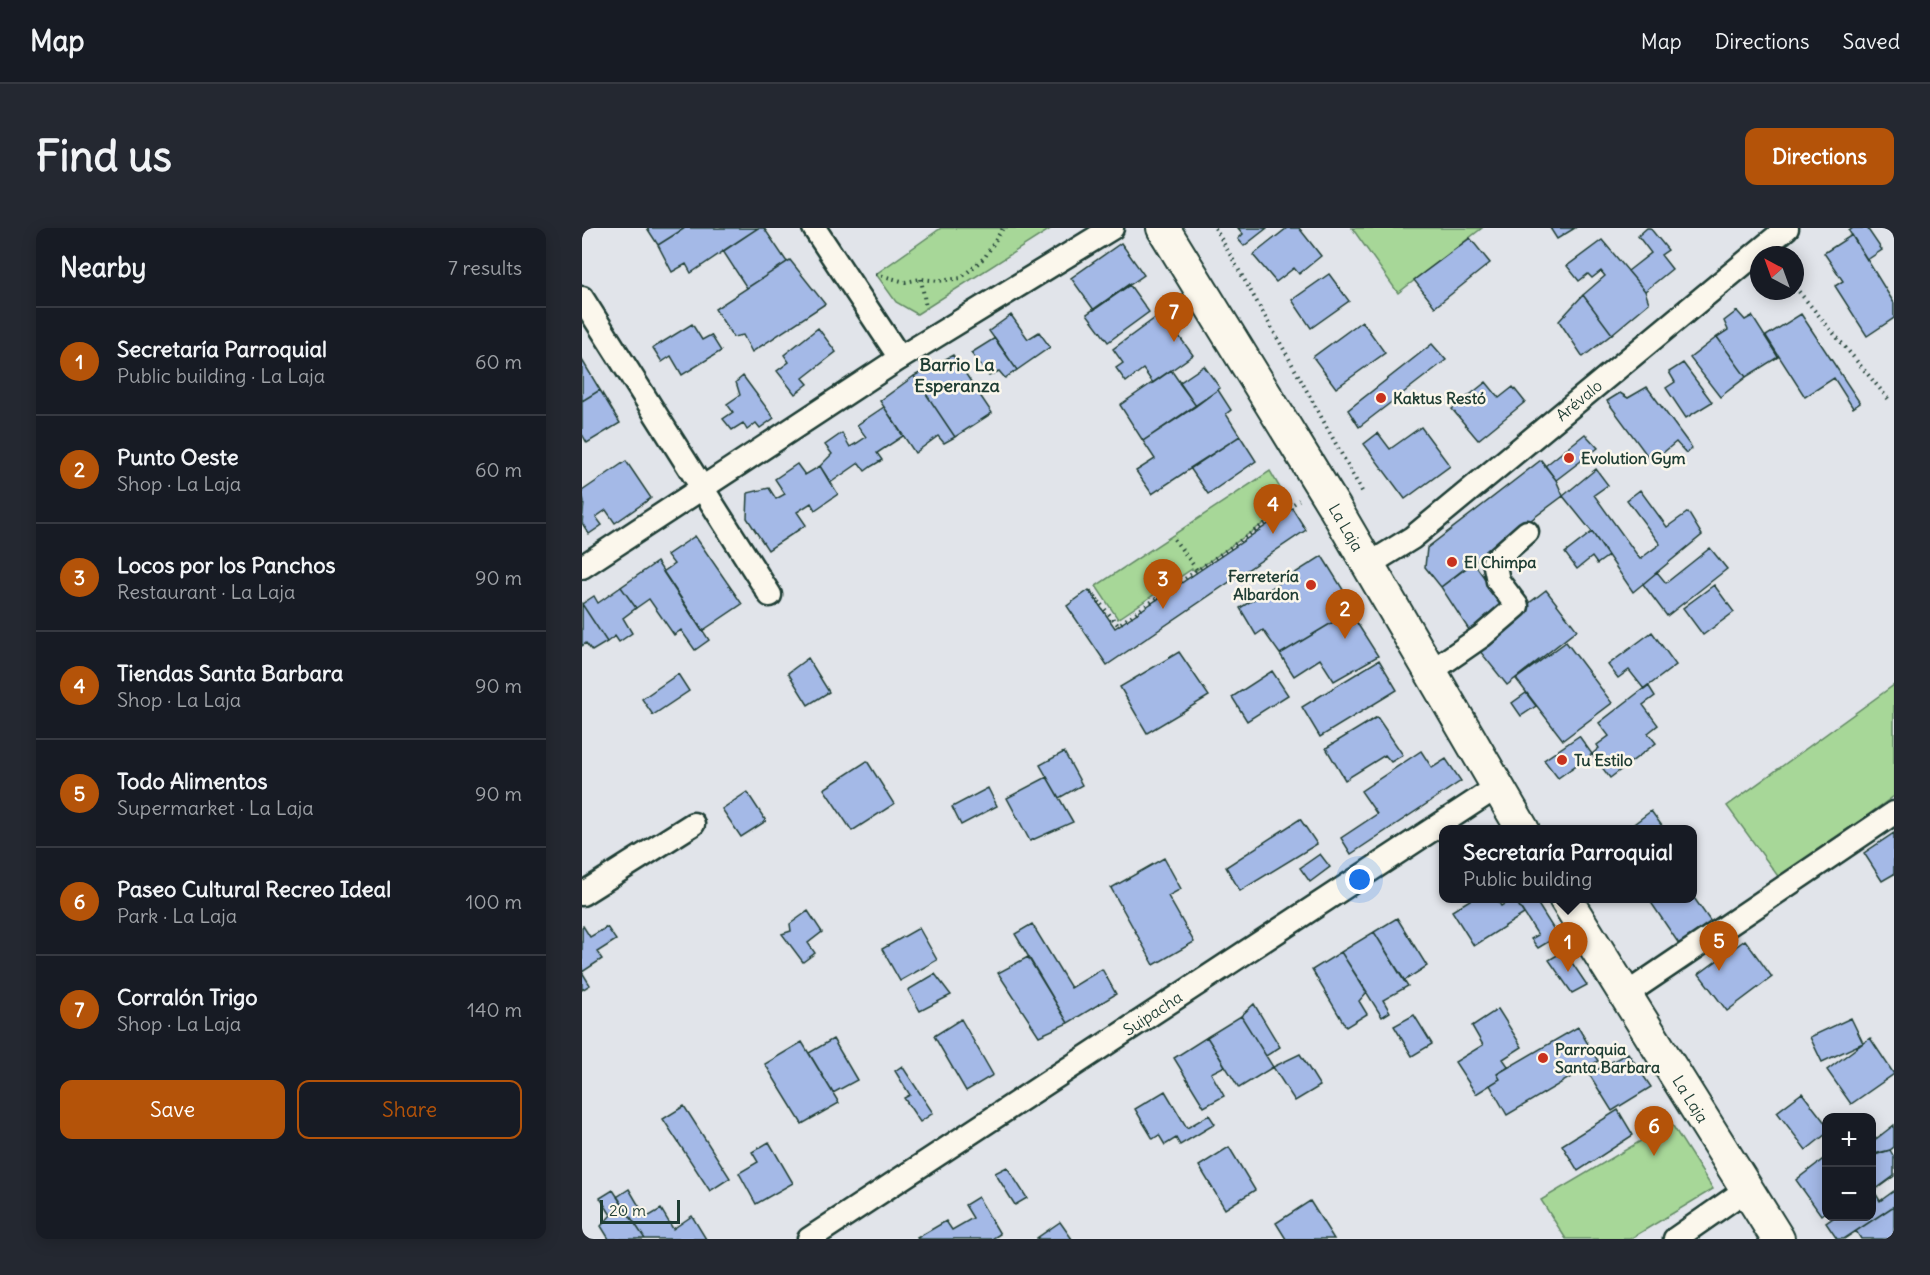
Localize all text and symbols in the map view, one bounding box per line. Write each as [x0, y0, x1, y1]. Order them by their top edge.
text: Map [30, 23, 84, 59]
text: Map [1641, 28, 1682, 55]
text: Directions [1715, 28, 1809, 55]
text: Saved [1842, 28, 1900, 55]
button: Directions [1745, 128, 1894, 185]
text: Find us [36, 130, 172, 182]
north arrow [1750, 246, 1804, 300]
text: Nearby [60, 251, 146, 284]
text: 7 results [448, 255, 522, 280]
pin: 7 [1154, 292, 1194, 342]
text: Secretaría Parroquial [117, 335, 327, 363]
text: 1 [76, 349, 83, 374]
text: 60 m [475, 349, 522, 374]
district label: Barrio La Esperanza [914, 353, 1000, 397]
text: Public building · La Laja [117, 363, 325, 388]
street label: Arévalo [1551, 375, 1606, 425]
place label: Kaktus Restó [1393, 388, 1486, 408]
marker: Kaktus Restó [1374, 391, 1388, 405]
text: Punto Oeste [117, 443, 239, 471]
place label: Evolution Gym [1581, 448, 1686, 469]
marker: Evolution Gym [1562, 451, 1576, 465]
text: 2 [74, 457, 85, 482]
text: 60 m [475, 457, 522, 482]
text: Shop · La Laja [117, 471, 241, 496]
pin: 4 [1254, 484, 1292, 534]
street label: La Laja [1325, 500, 1368, 555]
text: Locos por los Panchos [117, 551, 336, 579]
place label: El Chimpa [1464, 552, 1536, 573]
marker: El Chimpa [1445, 555, 1459, 569]
pin: 3 [1144, 560, 1182, 609]
text: 3 [74, 565, 85, 590]
text: 90 m [475, 565, 522, 590]
place label: Ferretería Albardon [1228, 566, 1299, 604]
marker: Ferretería Albardon [1304, 578, 1318, 592]
text: Restaurant · La Laja [117, 579, 295, 604]
pin: 2 [1326, 590, 1365, 639]
text: Tiendas Santa Barbara [117, 659, 343, 687]
text: 4 [74, 673, 85, 698]
text: 90 m [475, 673, 522, 698]
text: Shop · La Laja [117, 687, 241, 712]
place label: Tu Estilo [1574, 750, 1633, 770]
marker: Tu Estilo [1555, 753, 1569, 767]
text: Todo Alimentos [117, 767, 267, 795]
text: 5 [74, 781, 85, 806]
text: 90 m [475, 781, 522, 806]
text: Supermarket · La Laja [117, 795, 314, 820]
popup [1439, 825, 1697, 903]
text: Secretaría Parroquial [1463, 838, 1673, 866]
your location [1345, 865, 1374, 894]
text: Public building [1463, 866, 1592, 891]
text: Paseo Cultural Recreo Ideal [117, 875, 391, 903]
text: 6 [74, 889, 85, 914]
text: 100 m [465, 889, 522, 914]
text: Park · La Laja [117, 903, 237, 928]
pin: 1 [1548, 922, 1588, 972]
pin: 5 [1700, 922, 1738, 971]
text: Corralón Trigo [117, 983, 258, 1011]
street label: Suipacha [1119, 987, 1186, 1040]
text: 7 [75, 997, 84, 1022]
text: 140 m [467, 997, 522, 1022]
text: Shop · La Laja [117, 1011, 241, 1036]
place label: Parroquia Santa Barbara [1555, 1039, 1660, 1077]
marker: Parroquia Santa Barbara [1536, 1051, 1550, 1065]
street label: La Laja [1668, 1072, 1713, 1126]
button: Save [60, 1080, 285, 1139]
button: Share [297, 1080, 522, 1139]
pin: 6 [1634, 1106, 1674, 1156]
map controls [1822, 1113, 1876, 1221]
button: + [1822, 1113, 1876, 1167]
button: − [1822, 1167, 1876, 1221]
scale bar [600, 1197, 680, 1224]
text: 20 m [609, 1200, 646, 1220]

